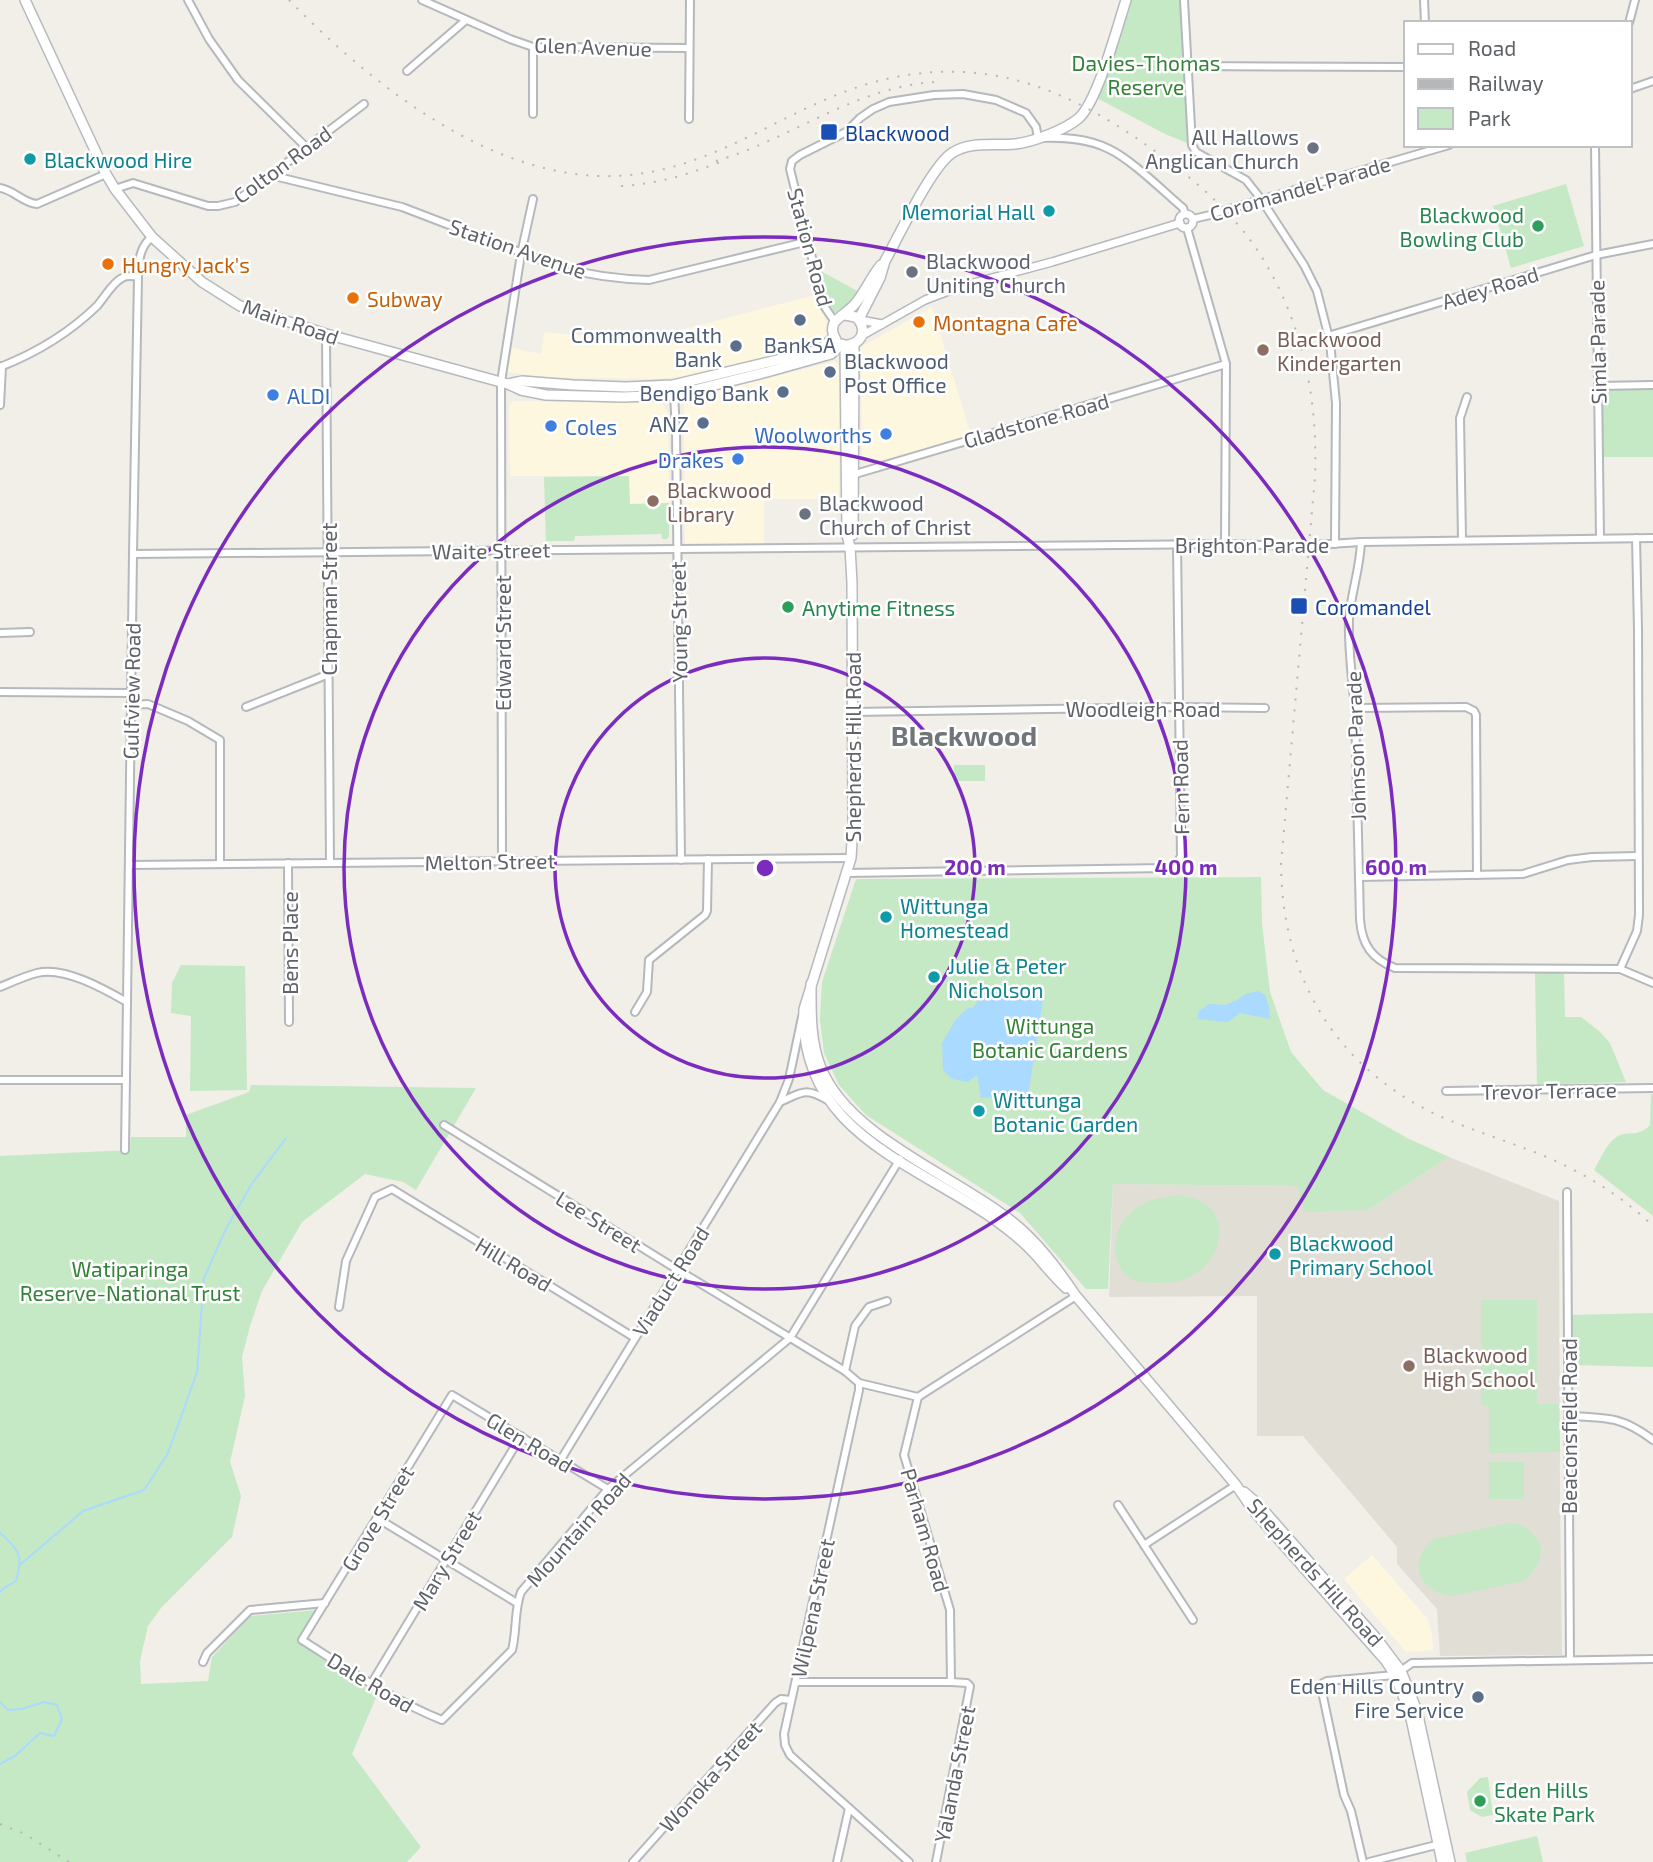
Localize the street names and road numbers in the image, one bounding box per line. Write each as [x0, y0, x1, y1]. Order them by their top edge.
street label: Glen Avenue [534, 31, 652, 61]
street label: Colton Road [228, 120, 336, 208]
street label: Coromandel Parade [1207, 150, 1393, 226]
street label: Station Road [783, 185, 839, 309]
street label: Station Avenue [446, 213, 590, 283]
street label: Adey Road [1439, 260, 1541, 314]
street label: Simla Parade [1583, 279, 1611, 405]
street label: Main Road [239, 293, 343, 349]
street label: Gladstone Road [960, 387, 1112, 453]
street label: Chapman Street [316, 522, 341, 676]
street label: Brighton Parade [1175, 532, 1329, 557]
street label: Waite Street [431, 536, 551, 564]
street label: Young Street [664, 561, 692, 683]
street label: Edward Street [490, 575, 515, 711]
street label: Gulfview Road [117, 622, 145, 760]
street label: Shepherds Hill Road [840, 652, 865, 842]
street label: Johnson Parade [1340, 671, 1370, 821]
street label: Woodleigh Road [1065, 696, 1221, 721]
street label: Fern Road [1167, 739, 1193, 835]
street label: Melton Street [424, 847, 556, 875]
street label: Bens Place [277, 891, 302, 995]
street label: Trevor Terrace [1481, 1076, 1617, 1104]
street label: Lee Street [552, 1185, 646, 1257]
street label: Viaduct Road [626, 1221, 714, 1341]
street label: Hill Road [471, 1232, 557, 1296]
street label: Beaconsfield Road [1556, 1338, 1581, 1514]
street label: Glen Road [482, 1407, 578, 1477]
street label: Grove Street [336, 1461, 418, 1575]
street label: Parham Road [896, 1465, 956, 1595]
street label: Mountain Road [520, 1467, 636, 1591]
street label: Shepherds Hill Road [1243, 1493, 1389, 1651]
street label: Mary Street [406, 1506, 486, 1614]
street label: Wilpena Street [785, 1536, 839, 1680]
street label: Dale Road [323, 1647, 419, 1717]
street label: Yalanda Street [928, 1703, 980, 1845]
street label: Wonoka Street [654, 1715, 766, 1837]

